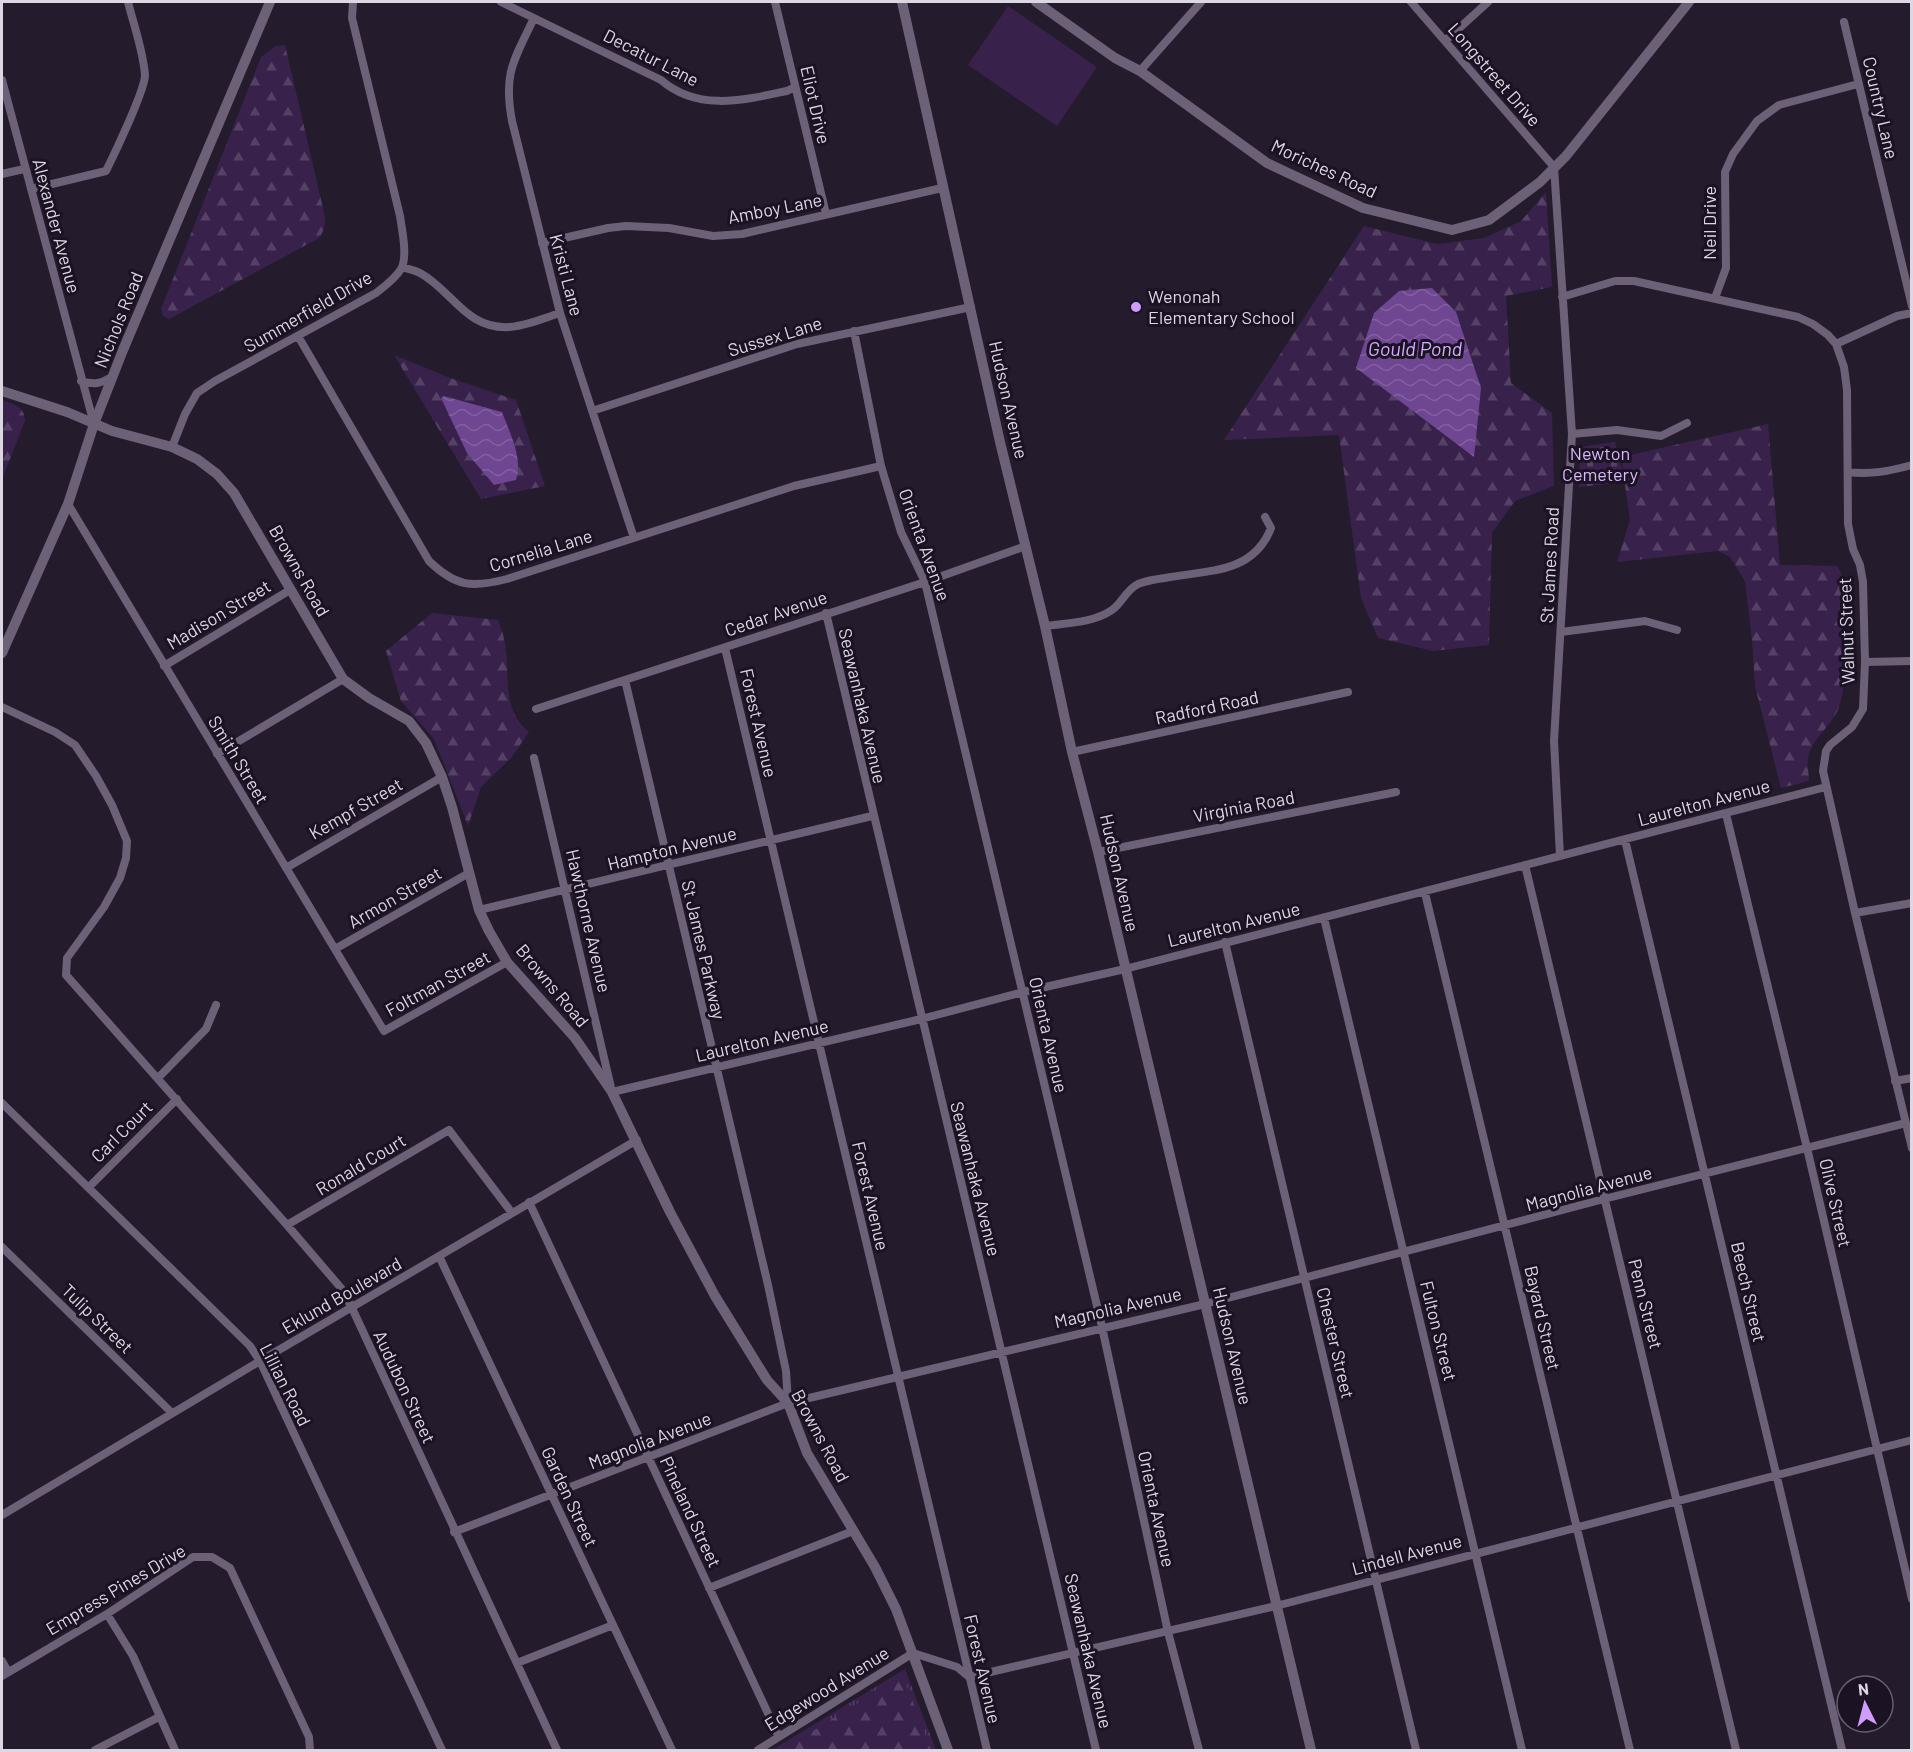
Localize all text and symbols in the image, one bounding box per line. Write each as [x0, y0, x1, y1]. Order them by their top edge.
street label: Longstreet Drive [1444, 18, 1546, 131]
street label: Decatur Lane [600, 24, 703, 91]
street label: Country Lane [1859, 55, 1903, 161]
street label: Eliot Drive [796, 64, 836, 146]
street label: Moriches Road [1268, 134, 1381, 202]
street label: Alexander Avenue [28, 156, 86, 296]
street label: Neil Drive [1698, 186, 1720, 260]
street label: Amboy Lane [726, 188, 824, 228]
street label: Kristi Lane [545, 231, 588, 318]
street label: Summerfield Drive [240, 266, 375, 357]
street label: Nichols Road [89, 268, 147, 371]
place label: Wenonah Elementary School [1148, 285, 1295, 328]
marker: Wenonah Elementary School [1129, 300, 1143, 314]
street label: Sussex Lane [725, 311, 824, 361]
water label: Gould Pond [1368, 336, 1463, 360]
street label: Hudson Avenue [985, 339, 1033, 461]
park label: Newton Cemetery [1562, 442, 1638, 485]
street label: Orienta Avenue [894, 485, 955, 604]
street label: St James Road [1535, 506, 1563, 624]
street label: Browns Road [265, 521, 335, 620]
street label: Cornelia Lane [487, 524, 595, 576]
street label: Madison Street [163, 574, 274, 654]
street label: Walnut Street [1833, 577, 1859, 685]
street label: Cedar Avenue [722, 585, 830, 641]
street label: Seawanhaka Avenue [834, 626, 892, 785]
street label: Forest Avenue [736, 666, 782, 779]
street label: Radford Road [1153, 685, 1260, 729]
street label: Smith Street [204, 711, 274, 808]
street label: Kempf Street [305, 773, 406, 844]
street label: Laurelton Avenue [1635, 774, 1772, 830]
street label: Virginia Road [1191, 785, 1296, 827]
street label: Hudson Avenue [1096, 812, 1144, 934]
street label: Hampton Avenue [605, 821, 739, 875]
street label: Hawthorne Avenue [562, 847, 616, 995]
street label: Armon Street [344, 861, 445, 933]
street label: St James Parkway [677, 878, 731, 1022]
street label: Laurelton Avenue [1165, 897, 1302, 951]
street label: Browns Road [512, 939, 594, 1031]
street label: Foltman Street [381, 945, 494, 1021]
street label: Orienta Avenue [1025, 975, 1073, 1095]
street label: Laurelton Avenue [693, 1014, 830, 1066]
street label: Carl Court [86, 1096, 157, 1167]
street label: Seawanhaka Avenue [946, 1099, 1006, 1258]
street label: Ronald Court [312, 1129, 409, 1200]
street label: Forest Avenue [848, 1139, 894, 1252]
street label: Olive Street [1815, 1156, 1857, 1249]
street label: Magnolia Avenue [1523, 1161, 1654, 1215]
street label: Beech Street [1727, 1239, 1771, 1344]
street label: Eklund Boulevard [278, 1252, 405, 1338]
street label: Penn Street [1624, 1256, 1668, 1351]
street label: Bayard Street [1520, 1263, 1566, 1372]
street label: Fulton Street [1416, 1278, 1462, 1383]
street label: Tulip Street [57, 1279, 138, 1358]
street label: Magnolia Avenue [1052, 1282, 1183, 1332]
street label: Hudson Avenue [1209, 1285, 1257, 1407]
street label: Chester Street [1312, 1285, 1359, 1401]
street label: Audubon Street [369, 1327, 441, 1447]
street label: Lillian Road [256, 1339, 316, 1430]
street label: Browns Road [787, 1385, 855, 1486]
street label: Magnolia Avenue [585, 1407, 714, 1474]
street label: Garden Street [537, 1443, 603, 1550]
street label: Orienta Avenue [1134, 1449, 1180, 1569]
street label: Pineland Street [656, 1453, 726, 1571]
street label: Lindell Avenue [1349, 1529, 1464, 1579]
street label: Empress Pines Drive [42, 1539, 189, 1639]
street label: Seawanhaka Avenue [1060, 1571, 1118, 1730]
street label: Forest Avenue [960, 1612, 1006, 1725]
street label: Edgewood Avenue [760, 1641, 893, 1735]
north arrow [1835, 1674, 1895, 1734]
text: N [1857, 1679, 1870, 1699]

